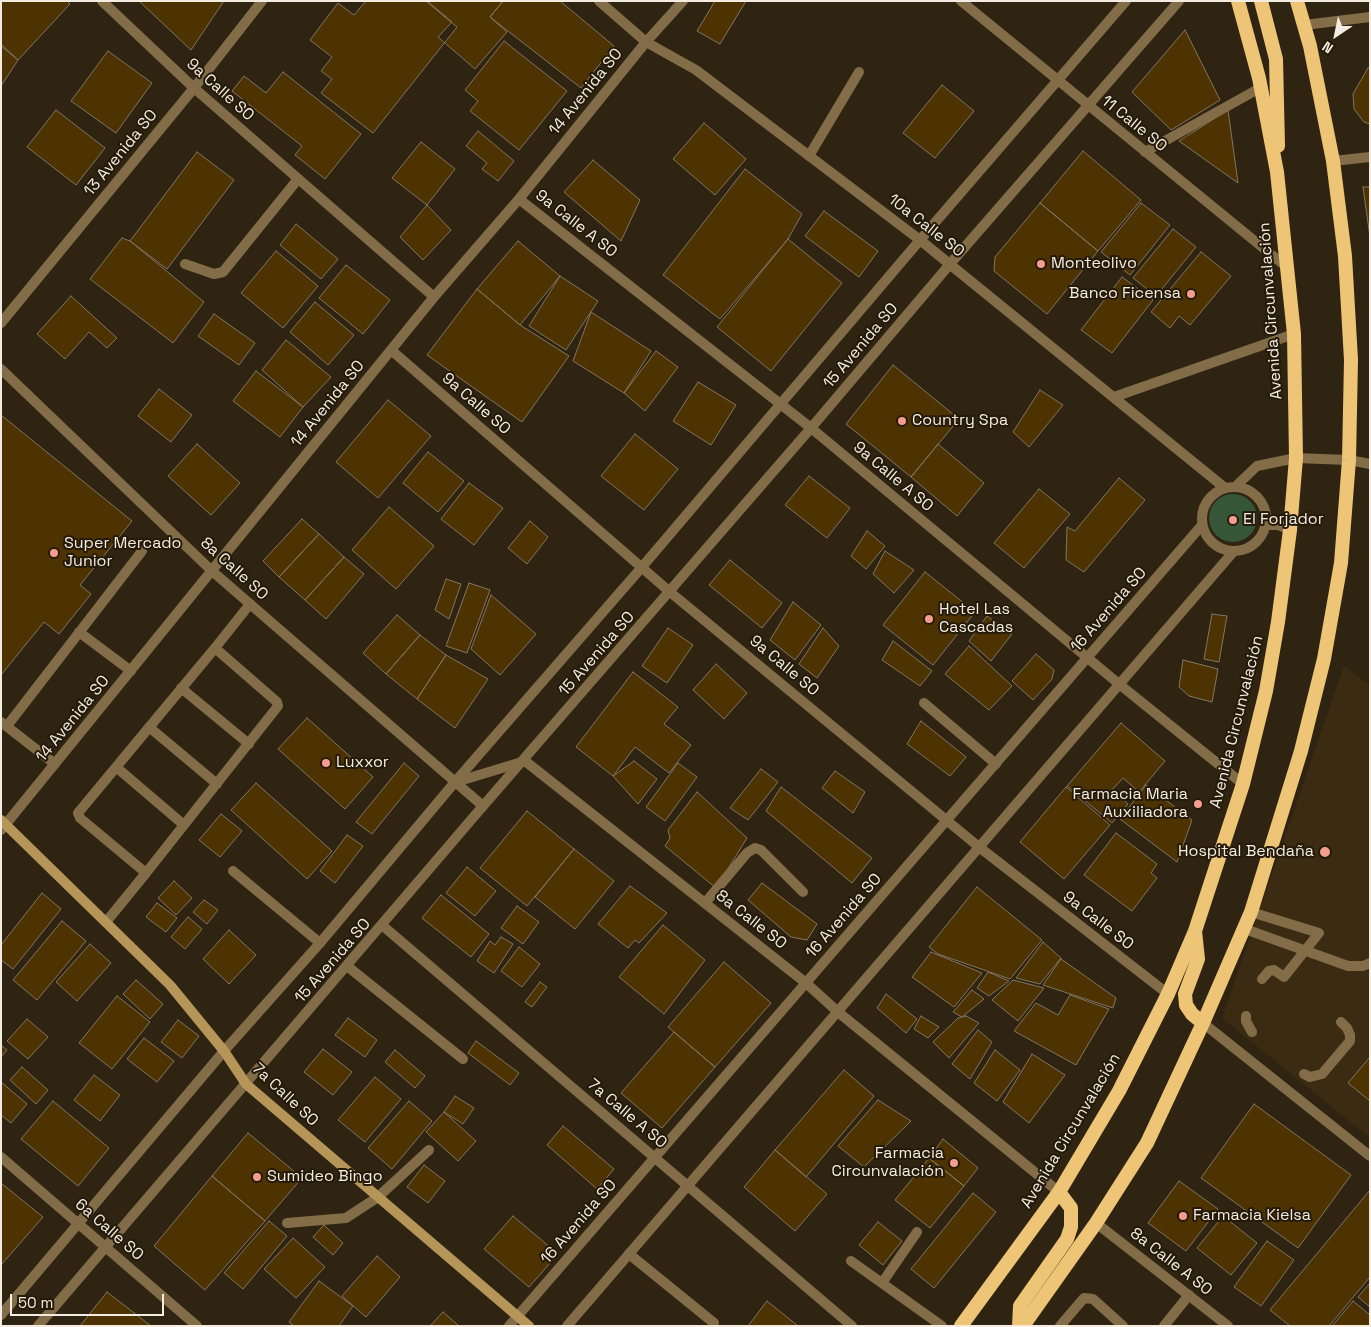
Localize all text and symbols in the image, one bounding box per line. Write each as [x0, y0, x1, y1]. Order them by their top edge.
north arrow [1311, 10, 1361, 60]
text: N [1319, 37, 1337, 58]
street label: 14 Avenida SO [545, 45, 627, 139]
street label: 9a Calle SO [182, 55, 258, 125]
street label: 11 Calle SO [1097, 92, 1171, 156]
street label: 13 Avenida SO [80, 106, 162, 200]
street label: 9a Calle A SO [531, 186, 621, 262]
street label: 10a Calle SO [884, 190, 968, 262]
street label: Avenida Circunvalación [1255, 222, 1287, 400]
place label: Monteolivo [1051, 254, 1137, 274]
marker: Monteolivo [1035, 258, 1047, 270]
place label: Banco Ficensa [1069, 284, 1181, 304]
marker: Banco Ficensa [1185, 288, 1197, 300]
street label: 15 Avenida SO [820, 299, 902, 393]
street label: 14 Avenida SO [287, 357, 369, 451]
street label: 9a Calle SO [438, 369, 514, 439]
place label: Country Spa [912, 411, 1008, 431]
marker: Country Spa [896, 415, 908, 427]
street label: 9a Calle A SO [849, 438, 937, 516]
place label: El Forjador [1243, 510, 1324, 530]
marker: El Forjador [1227, 514, 1239, 526]
place label: Super Mercado Junior [64, 534, 181, 572]
street label: 8a Calle SO [196, 534, 272, 604]
marker: Super Mercado Junior [48, 547, 60, 559]
street label: 16 Avenida SO [1067, 564, 1151, 656]
place label: Hotel Las Cascadas [939, 600, 1013, 638]
street label: 15 Avenida SO [555, 608, 639, 700]
marker: Hotel Las Cascadas [923, 613, 935, 625]
street label: 9a Calle SO [745, 631, 823, 701]
street label: Avenida Circunvalación [1206, 634, 1268, 810]
street label: 14 Avenida SO [32, 672, 114, 766]
place label: Luxxor [336, 753, 389, 773]
marker: Luxxor [320, 757, 332, 769]
place label: Farmacia Maria Auxiliadora [1073, 785, 1188, 823]
marker: Farmacia Maria Auxiliadora [1192, 798, 1204, 810]
place label: Hospital Bendaña [1178, 842, 1314, 862]
marker: Hospital Bendaña [1318, 845, 1332, 859]
street label: 16 Avenida SO [802, 870, 886, 962]
street label: 8a Calle SO [712, 886, 790, 954]
street label: 9a Calle SO [1059, 887, 1137, 955]
street label: 15 Avenida SO [291, 915, 375, 1007]
street label: Avenida Circunvalación [1017, 1050, 1125, 1212]
street label: 7a Calle SO [248, 1059, 322, 1131]
street label: 7a Calle A SO [583, 1075, 671, 1153]
place label: Farmacia Circunvalación [831, 1144, 944, 1182]
marker: Farmacia Circunvalación [948, 1157, 960, 1169]
place label: Sumideo Bingo [267, 1167, 383, 1187]
marker: Sumideo Bingo [251, 1171, 263, 1183]
street label: 16 Avenida SO [537, 1176, 621, 1268]
street label: 6a Calle SO [71, 1195, 147, 1265]
place label: Farmacia Kielsa [1193, 1206, 1311, 1226]
marker: Farmacia Kielsa [1177, 1210, 1189, 1222]
street label: 8a Calle A SO [1126, 1224, 1216, 1300]
scale bar [12, 1284, 166, 1316]
text: 50 m [18, 1293, 53, 1312]

